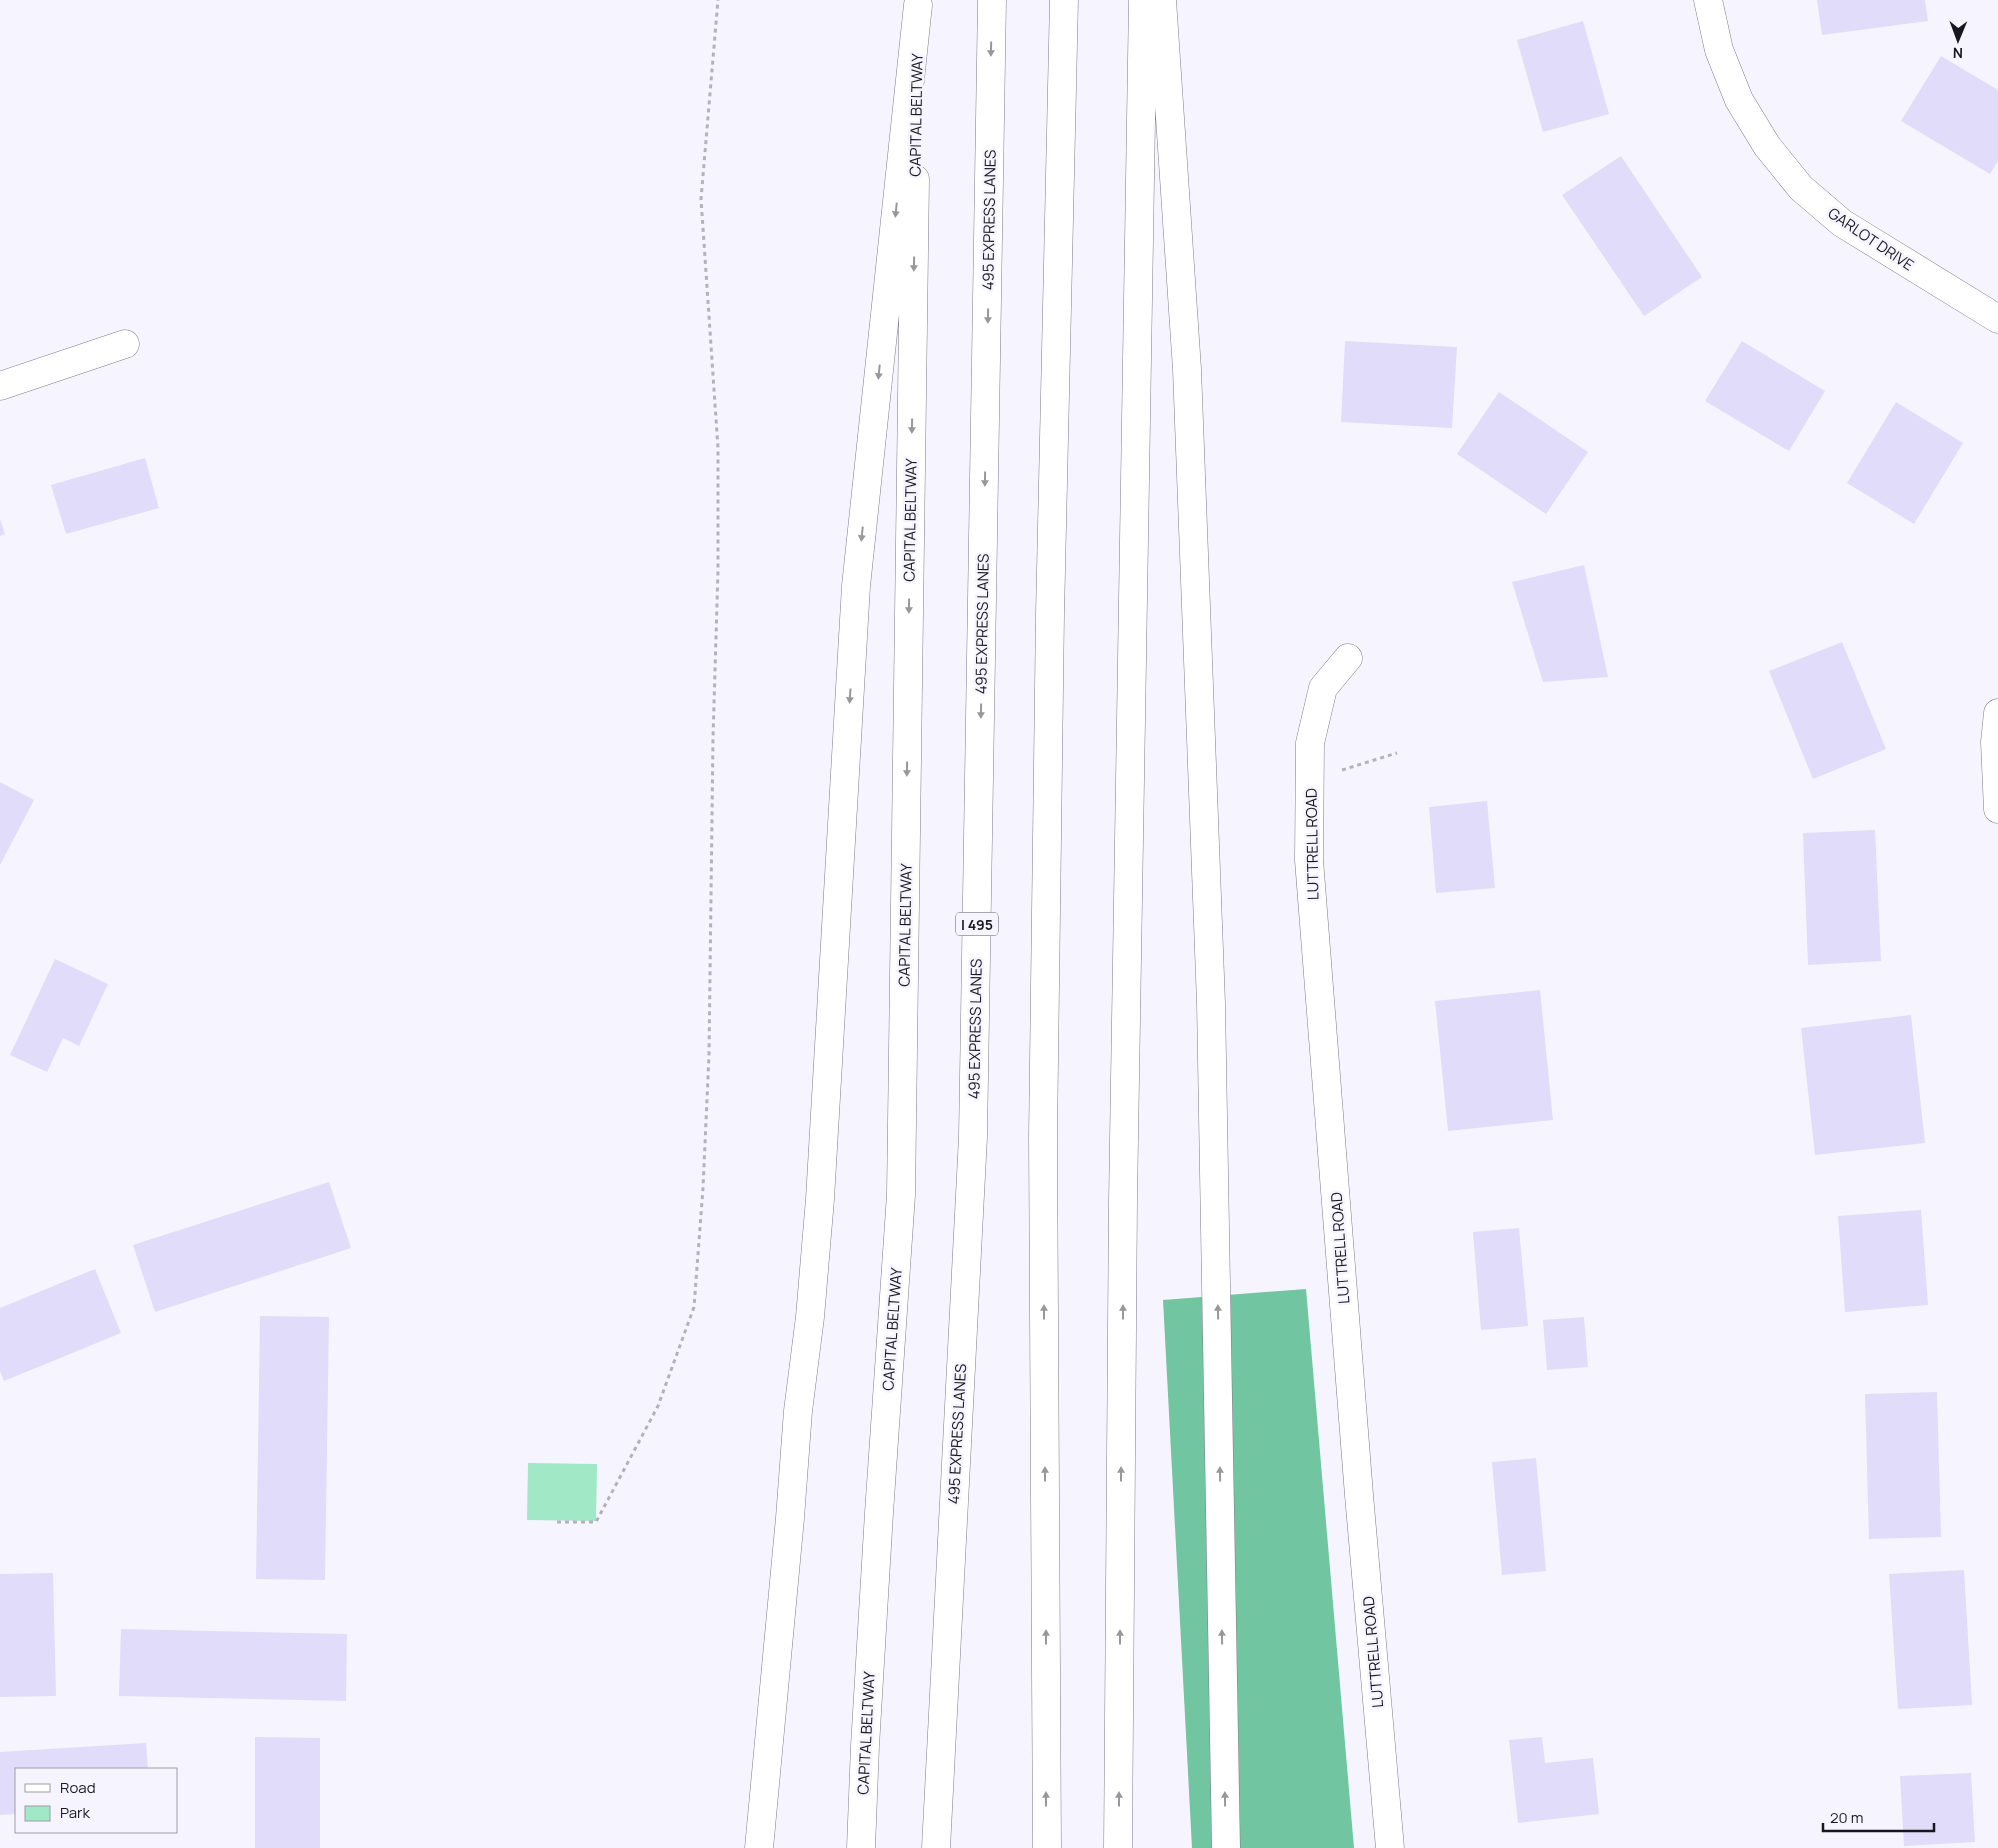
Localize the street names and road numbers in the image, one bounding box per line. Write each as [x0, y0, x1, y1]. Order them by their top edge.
street label: CAPITAL BELTWAY [904, 53, 928, 177]
street label: 495 EXPRESS LANES [977, 150, 1001, 290]
street label: GARLOT DRIVE [1824, 203, 1918, 275]
street label: CAPITAL BELTWAY [898, 458, 922, 582]
street label: 495 EXPRESS LANES [970, 554, 994, 694]
street label: LUTTRELL ROAD [1301, 788, 1323, 900]
street label: CAPITAL BELTWAY [893, 863, 917, 987]
road number: I 495 [956, 912, 998, 936]
street label: 495 EXPRESS LANES [963, 959, 987, 1099]
street label: LUTTRELL ROAD [1326, 1191, 1354, 1305]
street label: CAPITAL BELTWAY [877, 1266, 907, 1391]
street label: 495 EXPRESS LANES [943, 1363, 971, 1505]
street label: LUTTRELL ROAD [1358, 1595, 1388, 1709]
street label: CAPITAL BELTWAY [852, 1670, 880, 1795]

